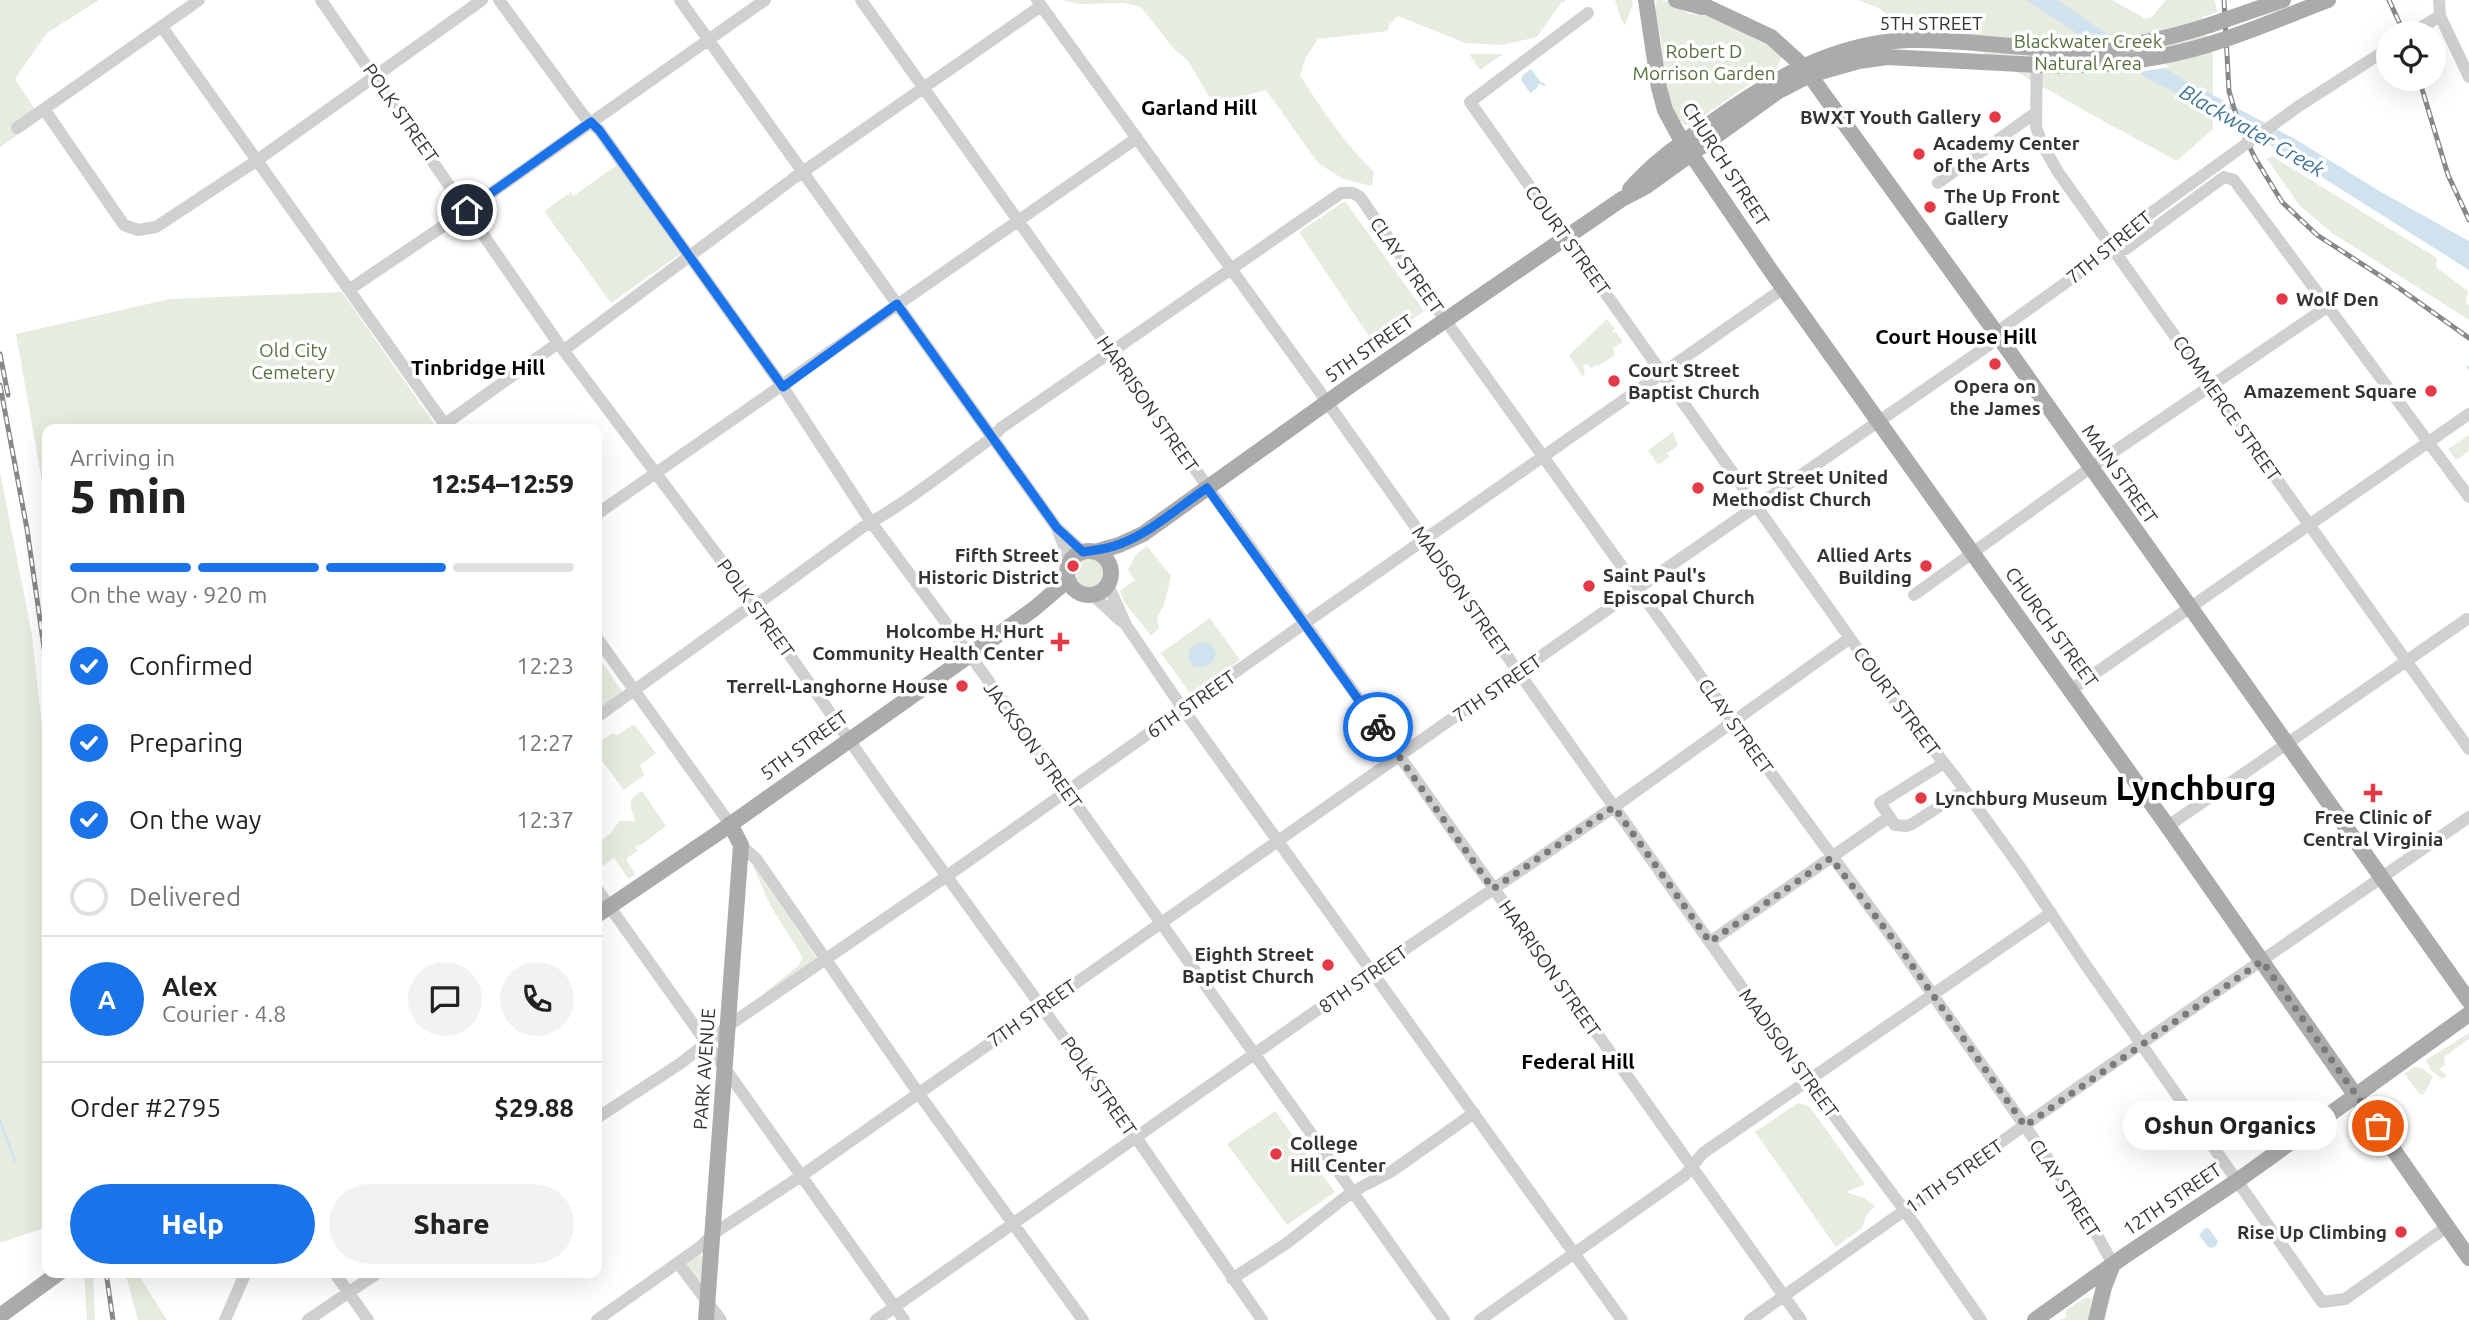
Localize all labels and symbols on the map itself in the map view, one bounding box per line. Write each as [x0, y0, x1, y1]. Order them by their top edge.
street label: 5TH STREET [1879, 12, 1983, 34]
park label: Blackwater Creek Natural Area [2014, 30, 2163, 74]
park label: Robert D Morrison Garden [1632, 40, 1776, 84]
street label: POLK STREET [359, 59, 444, 167]
water label: Blackwater Creek [2176, 79, 2329, 181]
district label: Garland Hill [1141, 95, 1257, 119]
street label: CHURCH STREET [1678, 98, 1774, 230]
place label: BWXT Youth Gallery [1800, 106, 1981, 128]
marker: BWXT Youth Gallery [1987, 109, 2003, 125]
place label: Academy Center of the Arts [1933, 132, 2080, 176]
marker: Academy Center of the Arts [1911, 146, 1927, 162]
pin [437, 180, 497, 240]
street label: COURT STREET [1521, 181, 1615, 299]
place label: The Up Front Gallery [1944, 185, 2060, 229]
marker: The Up Front Gallery [1922, 199, 1938, 215]
street label: 7TH STREET [2062, 206, 2156, 288]
street label: CLAY STREET [1366, 213, 1448, 318]
place label: Wolf Den [2296, 288, 2379, 310]
marker: Wolf Den [2274, 291, 2290, 307]
street label: 5TH STREET [1320, 309, 1418, 387]
district label: Court House Hill [1875, 324, 2037, 348]
street label: COMMERCE STREET [2169, 331, 2286, 485]
street label: HARRISON STREET [1093, 332, 1203, 477]
park label: Old City Cemetery [251, 339, 335, 383]
district label: Tinbridge Hill [411, 355, 545, 379]
marker: Opera on the James [1987, 356, 2003, 372]
place label: Court Street Baptist Church [1628, 359, 1760, 403]
marker: Court Street Baptist Church [1606, 373, 1622, 389]
place label: Opera on the James [1949, 375, 2041, 419]
place label: Amazement Square [2244, 380, 2417, 402]
marker: Amazement Square [2423, 383, 2439, 399]
street label: MAIN STREET [2078, 420, 2162, 528]
place label: Court Street United Methodist Church [1712, 466, 1888, 510]
marker: Court Street United Methodist Church [1690, 480, 1706, 496]
street label: MADISON STREET [1408, 522, 1514, 661]
place label: Fifth Street Historic District [918, 544, 1059, 588]
place label: Allied Arts Building [1817, 544, 1912, 588]
street label: POLK STREET [713, 555, 799, 662]
marker: Fifth Street Historic District [1065, 558, 1081, 574]
marker: Allied Arts Building [1918, 558, 1934, 574]
street label: CHURCH STREET [2001, 563, 2103, 692]
place label: Saint Paul's Episcopal Church [1603, 564, 1755, 608]
marker: Saint Paul's Episcopal Church [1581, 578, 1597, 594]
place label: Holcombe H. Hurt Community Health Center [812, 620, 1044, 664]
marker: Holcombe H. Hurt Community Health Center [1050, 632, 1070, 652]
street label: COURT STREET [1849, 642, 1945, 760]
street label: 7TH STREET [1448, 649, 1546, 727]
street label: 6TH STREET [1142, 665, 1240, 743]
street label: CLAY STREET [1694, 674, 1778, 778]
place label: Terrell-Langhorne House [726, 675, 948, 697]
street label: JACKSON STREET [980, 677, 1087, 813]
marker: Terrell-Langhorne House [954, 678, 970, 694]
courier [1343, 692, 1413, 762]
street label: 5TH STREET [756, 706, 853, 784]
district label: Lynchburg [2115, 769, 2277, 806]
marker: Free Clinic of Central Virginia [2363, 783, 2383, 803]
place label: Lynchburg Museum [1935, 787, 2108, 809]
marker: Lynchburg Museum [1913, 790, 1929, 806]
place label: Free Clinic of Central Virginia [2303, 806, 2443, 850]
street label: HARRISON STREET [1495, 896, 1605, 1041]
street label: 8TH STREET [1314, 940, 1412, 1018]
place label: Eighth Street Baptist Church [1182, 943, 1314, 987]
marker: Eighth Street Baptist Church [1320, 957, 1336, 973]
street label: 7TH STREET [983, 974, 1081, 1052]
street label: MADISON STREET [1735, 984, 1843, 1122]
street label: PARK AVENUE [689, 1007, 719, 1131]
street label: POLK STREET [1057, 1032, 1142, 1140]
district label: Federal Hill [1521, 1049, 1635, 1073]
pin [2348, 1096, 2408, 1156]
callout: Oshun Organics [2122, 1102, 2336, 1150]
place label: College Hill Center [1290, 1132, 1386, 1176]
street label: 11TH STREET [1901, 1134, 2007, 1218]
street label: CLAY STREET [2025, 1135, 2105, 1241]
marker: College Hill Center [1268, 1146, 1284, 1162]
street label: 12TH STREET [2119, 1158, 2226, 1240]
place label: Rise Up Climbing [2237, 1221, 2387, 1243]
marker: Rise Up Climbing [2393, 1224, 2409, 1240]

